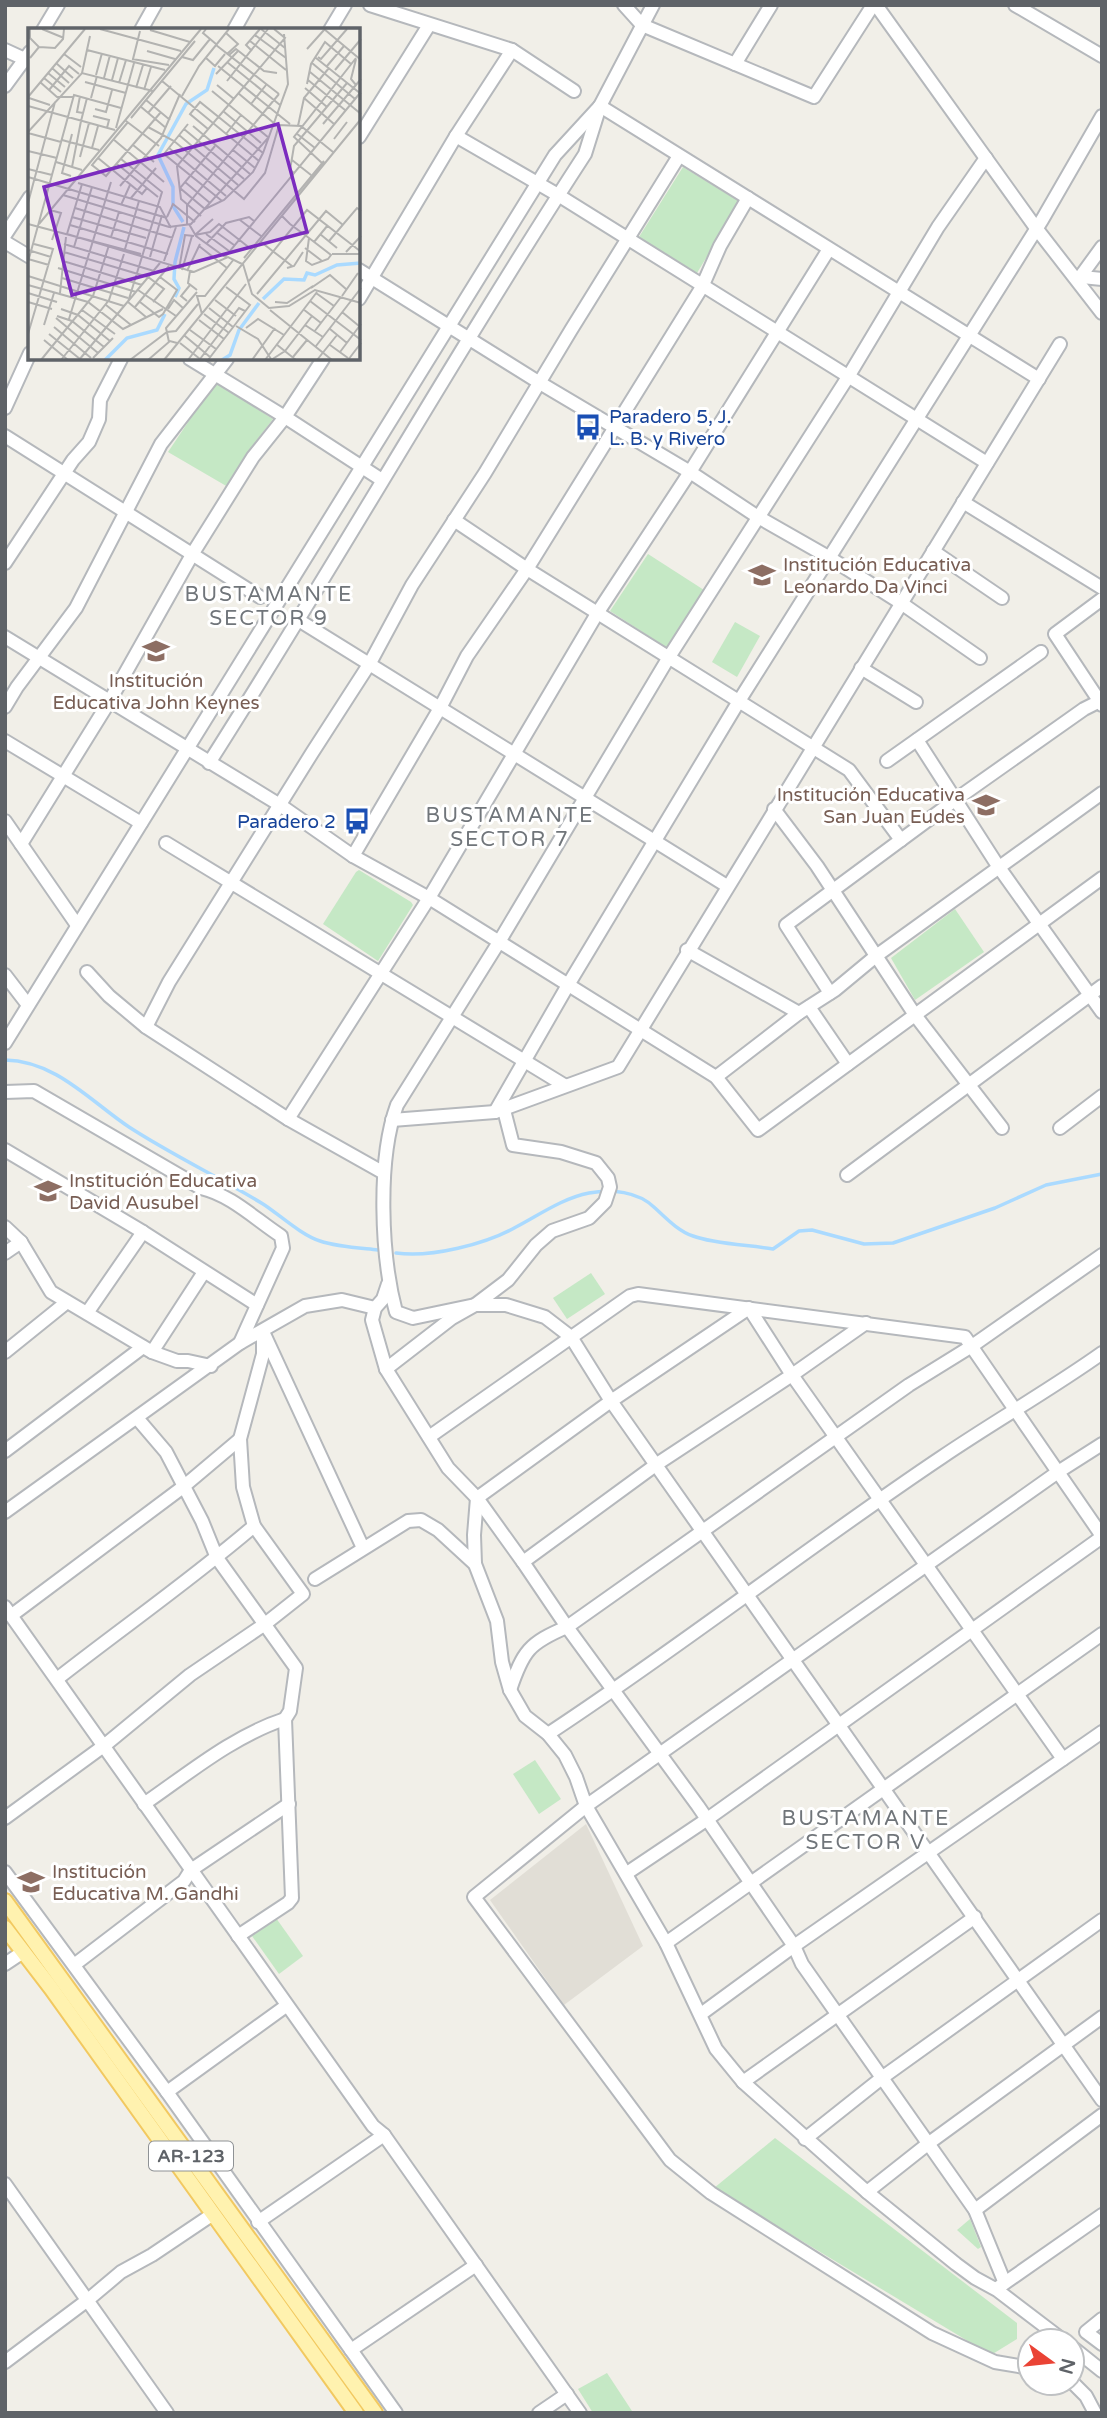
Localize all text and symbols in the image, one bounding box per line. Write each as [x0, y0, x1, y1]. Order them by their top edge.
inset map [28, 28, 360, 360]
place label: Paradero 5, J. L. B. y Rivero [609, 406, 732, 450]
bus stop icon: Paradero 5, J. L. B. y Rivero [573, 412, 603, 442]
place label: Institución Educativa Leonardo Da Vinci [783, 554, 971, 598]
school or university icon: Institución Educativa Leonardo Da Vinci [747, 560, 777, 590]
district label: BUSTAMANTE SECTOR 9 [185, 582, 353, 631]
school or university icon: Institución Educativa John Keynes [141, 636, 171, 666]
place label: Institución Educativa John Keynes [52, 670, 260, 714]
place label: Institución Educativa San Juan Eudes [777, 784, 965, 828]
school or university icon: Institución Educativa San Juan Eudes [971, 790, 1001, 820]
district label: BUSTAMANTE SECTOR 7 [426, 803, 594, 852]
bus stop icon: Paradero 2 [342, 806, 372, 836]
place label: Paradero 2 [237, 811, 336, 833]
place label: Institución Educativa David Ausubel [69, 1170, 257, 1214]
school or university icon: Institución Educativa David Ausubel [33, 1176, 63, 1206]
district label: BUSTAMANTE SECTOR V [782, 1806, 950, 1855]
place label: Institución Educativa M. Gandhi [52, 1861, 239, 1905]
school or university icon: Institución Educativa M. Gandhi [16, 1867, 46, 1897]
road number: AR-123 [149, 2142, 233, 2170]
north arrow [1016, 2327, 1086, 2397]
text: N [1054, 2356, 1079, 2376]

